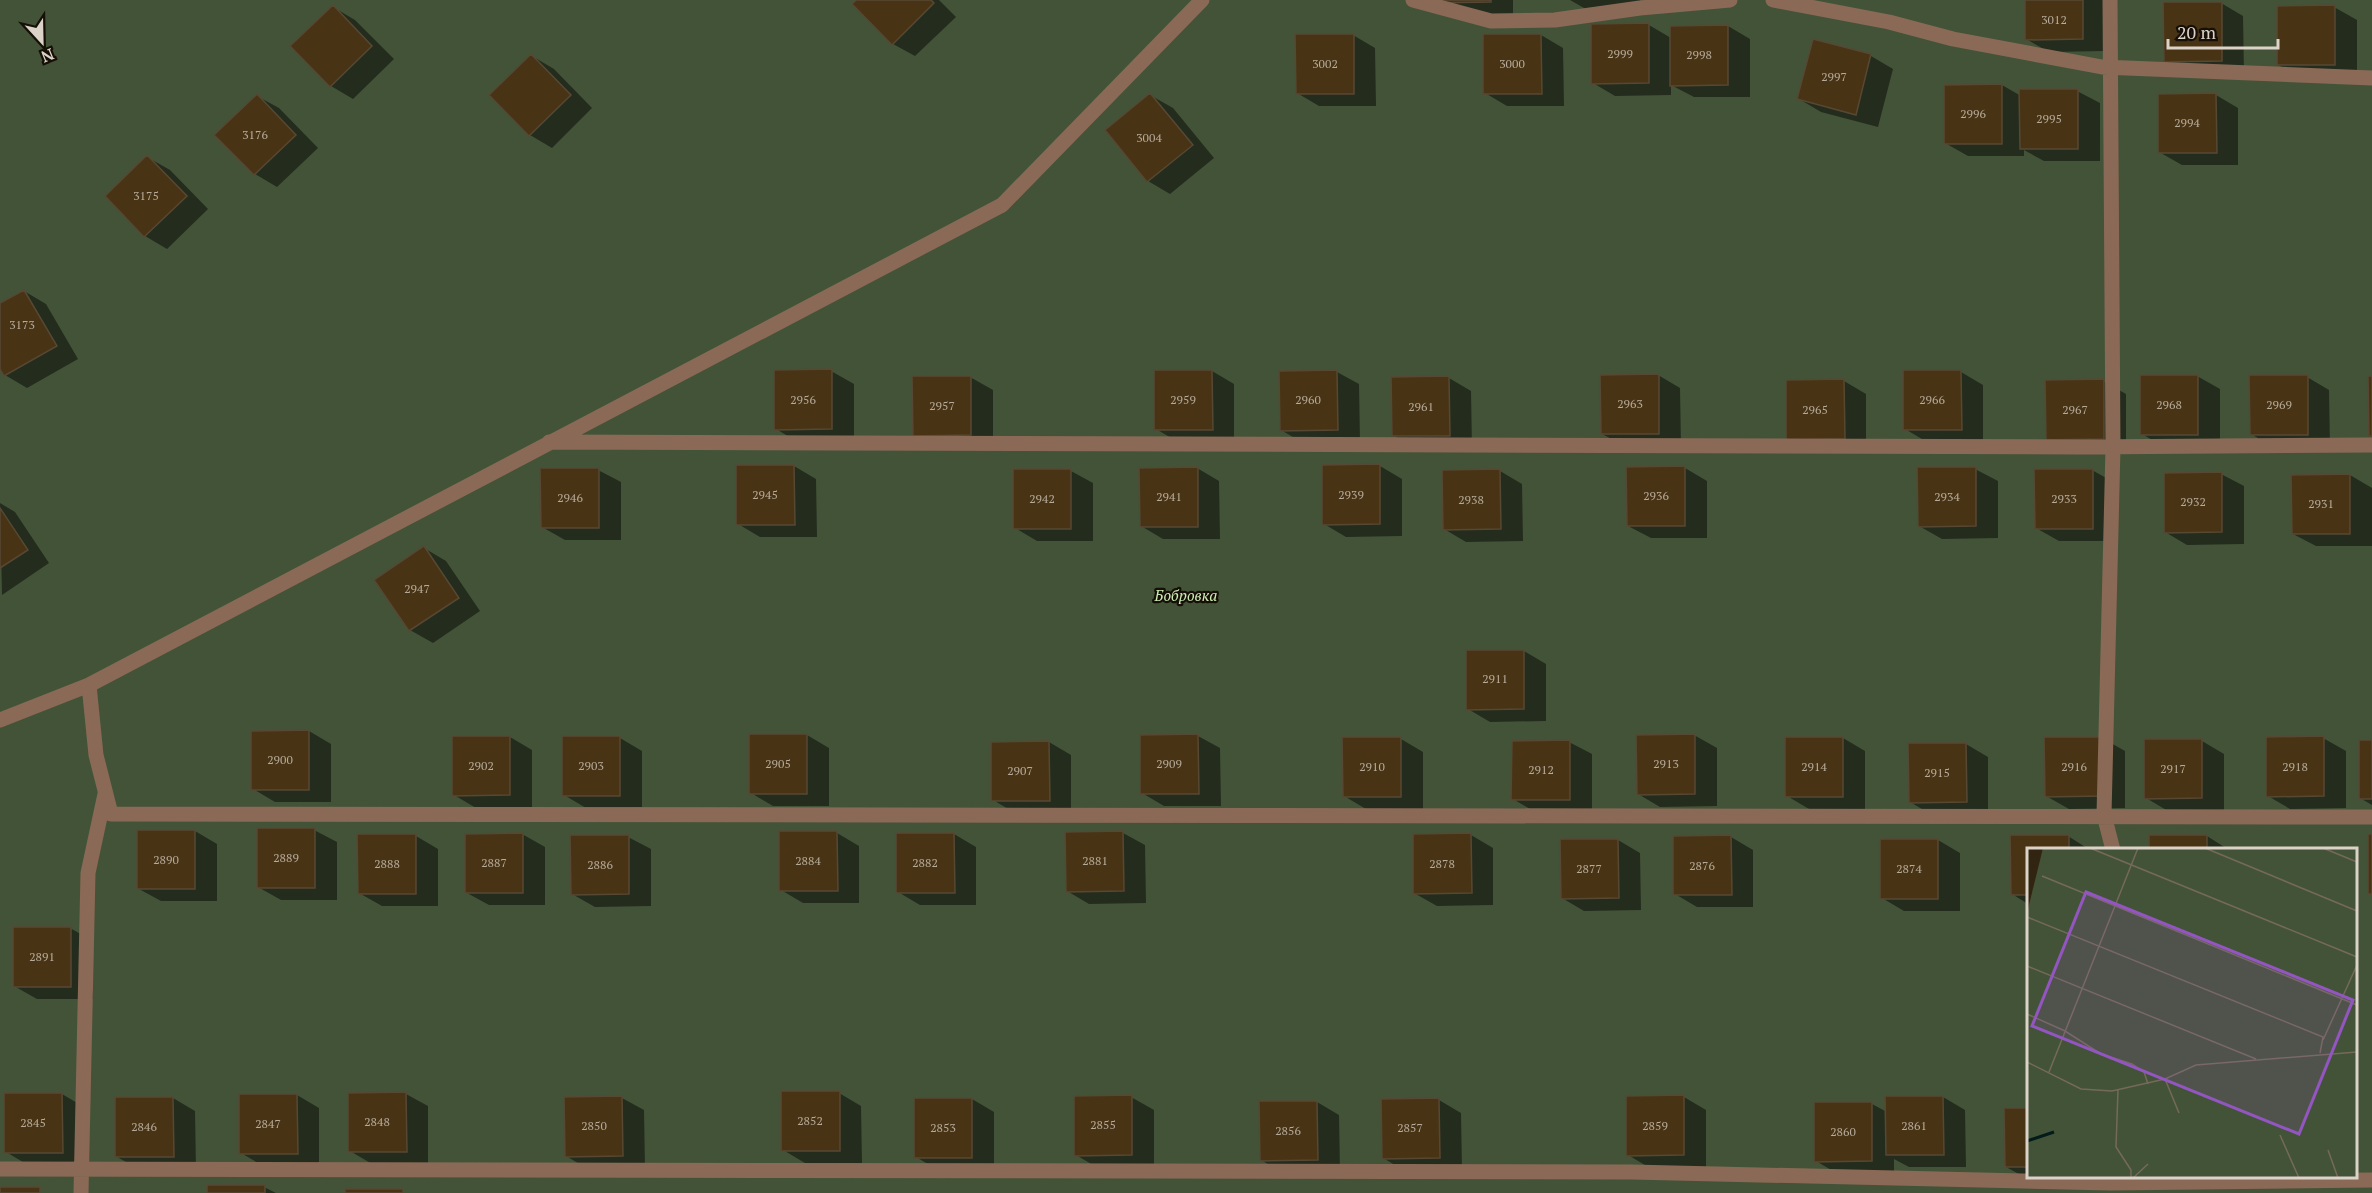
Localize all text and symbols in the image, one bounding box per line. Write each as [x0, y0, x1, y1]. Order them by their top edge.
north arrow [12, 12, 72, 72]
house number: 3012 [2041, 12, 2067, 27]
scale bar [2168, 12, 2278, 50]
text: 20 m [2177, 20, 2217, 44]
text: N [38, 43, 57, 68]
house number: 2999 [1607, 46, 1633, 61]
house number: 2998 [1686, 47, 1712, 62]
house number: 3002 [1312, 56, 1338, 71]
house number: 3000 [1499, 56, 1525, 71]
house number: 2997 [1821, 69, 1847, 84]
house number: 2996 [1960, 106, 1986, 121]
house number: 2995 [2036, 111, 2062, 126]
house number: 2994 [2174, 115, 2200, 130]
house number: 3176 [242, 127, 268, 142]
house number: 3004 [1136, 130, 1162, 145]
house number: 3175 [133, 188, 159, 203]
house number: 3173 [9, 317, 35, 332]
house number: 2956 [790, 392, 816, 407]
house number: 2959 [1170, 392, 1196, 407]
house number: 2960 [1295, 392, 1321, 407]
house number: 2966 [1919, 392, 1945, 407]
house number: 2963 [1617, 396, 1643, 411]
house number: 2968 [2156, 397, 2182, 412]
house number: 2969 [2266, 397, 2292, 412]
house number: 2957 [929, 398, 955, 413]
house number: 2961 [1408, 399, 1434, 414]
house number: 2965 [1802, 402, 1828, 417]
house number: 2967 [2062, 402, 2088, 417]
house number: 2945 [752, 487, 778, 502]
house number: 2939 [1338, 487, 1364, 502]
house number: 2936 [1643, 488, 1669, 503]
house number: 2941 [1156, 489, 1182, 504]
house number: 2934 [1934, 489, 1960, 504]
house number: 2946 [557, 490, 583, 505]
house number: 2942 [1029, 491, 1055, 506]
house number: 2933 [2051, 491, 2077, 506]
house number: 2938 [1458, 492, 1484, 507]
house number: 2932 [2180, 494, 2206, 509]
house number: 2931 [2308, 496, 2334, 511]
house number: 2947 [404, 581, 430, 596]
park label: Бобровка [1154, 585, 1217, 605]
house number: 2911 [1482, 671, 1508, 686]
house number: 2900 [267, 752, 293, 767]
house number: 2905 [765, 756, 791, 771]
house number: 2909 [1156, 756, 1182, 771]
house number: 2913 [1653, 756, 1679, 771]
house number: 2902 [468, 758, 494, 773]
house number: 2903 [578, 758, 604, 773]
house number: 2910 [1359, 759, 1385, 774]
house number: 2914 [1801, 759, 1827, 774]
house number: 2916 [2061, 759, 2087, 774]
house number: 2918 [2282, 759, 2308, 774]
house number: 2917 [2160, 761, 2186, 776]
house number: 2912 [1528, 762, 1554, 777]
house number: 2907 [1007, 763, 1033, 778]
house number: 2915 [1924, 765, 1950, 780]
inset map [2027, 848, 2357, 1178]
house number: 2889 [273, 850, 299, 865]
house number: 2890 [153, 852, 179, 867]
house number: 2884 [795, 853, 821, 868]
house number: 2881 [1082, 853, 1108, 868]
house number: 2887 [481, 855, 507, 870]
house number: 2882 [912, 855, 938, 870]
house number: 2888 [374, 856, 400, 871]
house number: 2878 [1429, 856, 1455, 871]
house number: 2886 [587, 857, 613, 872]
house number: 2876 [1689, 858, 1715, 873]
house number: 2877 [1576, 861, 1602, 876]
house number: 2874 [1896, 861, 1922, 876]
house number: 2891 [29, 949, 55, 964]
house number: 2852 [797, 1113, 823, 1128]
house number: 2848 [364, 1114, 390, 1129]
house number: 2845 [20, 1115, 46, 1130]
house number: 2847 [255, 1116, 281, 1131]
house number: 2855 [1090, 1117, 1116, 1132]
house number: 2850 [581, 1118, 607, 1133]
house number: 2859 [1642, 1118, 1668, 1133]
house number: 2861 [1901, 1118, 1927, 1133]
house number: 2846 [131, 1119, 157, 1134]
house number: 2853 [930, 1120, 956, 1135]
house number: 2857 [1397, 1120, 1423, 1135]
house number: 2856 [1275, 1123, 1301, 1138]
house number: 2860 [1830, 1124, 1856, 1139]

